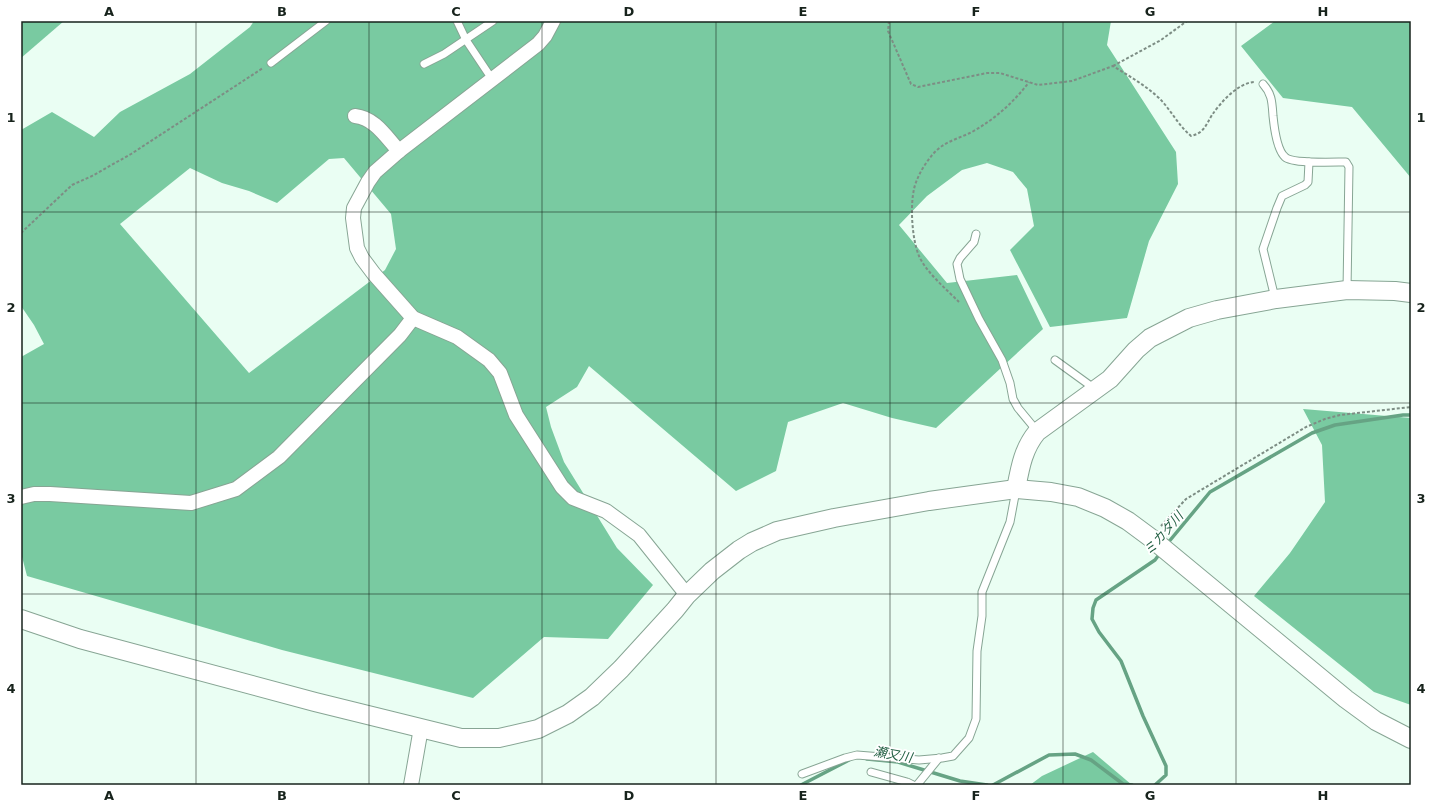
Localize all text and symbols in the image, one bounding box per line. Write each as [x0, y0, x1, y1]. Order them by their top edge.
text: A [104, 4, 114, 19]
text: B [277, 4, 287, 19]
text: C [451, 4, 461, 19]
text: D [624, 4, 635, 19]
text: E [799, 4, 807, 19]
text: F [972, 4, 980, 19]
text: G [1145, 4, 1155, 19]
text: H [1318, 4, 1328, 19]
text: 1 [6, 110, 16, 125]
text: 1 [1416, 110, 1426, 125]
text: 2 [6, 300, 16, 315]
text: 2 [1416, 300, 1426, 315]
text: 3 [6, 491, 16, 506]
text: 3 [1416, 491, 1426, 506]
water label: ミカダ川 [1141, 507, 1187, 558]
text: 4 [6, 681, 16, 696]
text: 4 [1416, 681, 1426, 696]
water label: 瀬又川 [872, 744, 915, 766]
text: A [104, 788, 114, 803]
text: B [277, 788, 287, 803]
text: C [451, 788, 461, 803]
text: D [624, 788, 635, 803]
text: E [799, 788, 807, 803]
text: F [972, 788, 980, 803]
text: G [1145, 788, 1155, 803]
text: H [1318, 788, 1328, 803]

